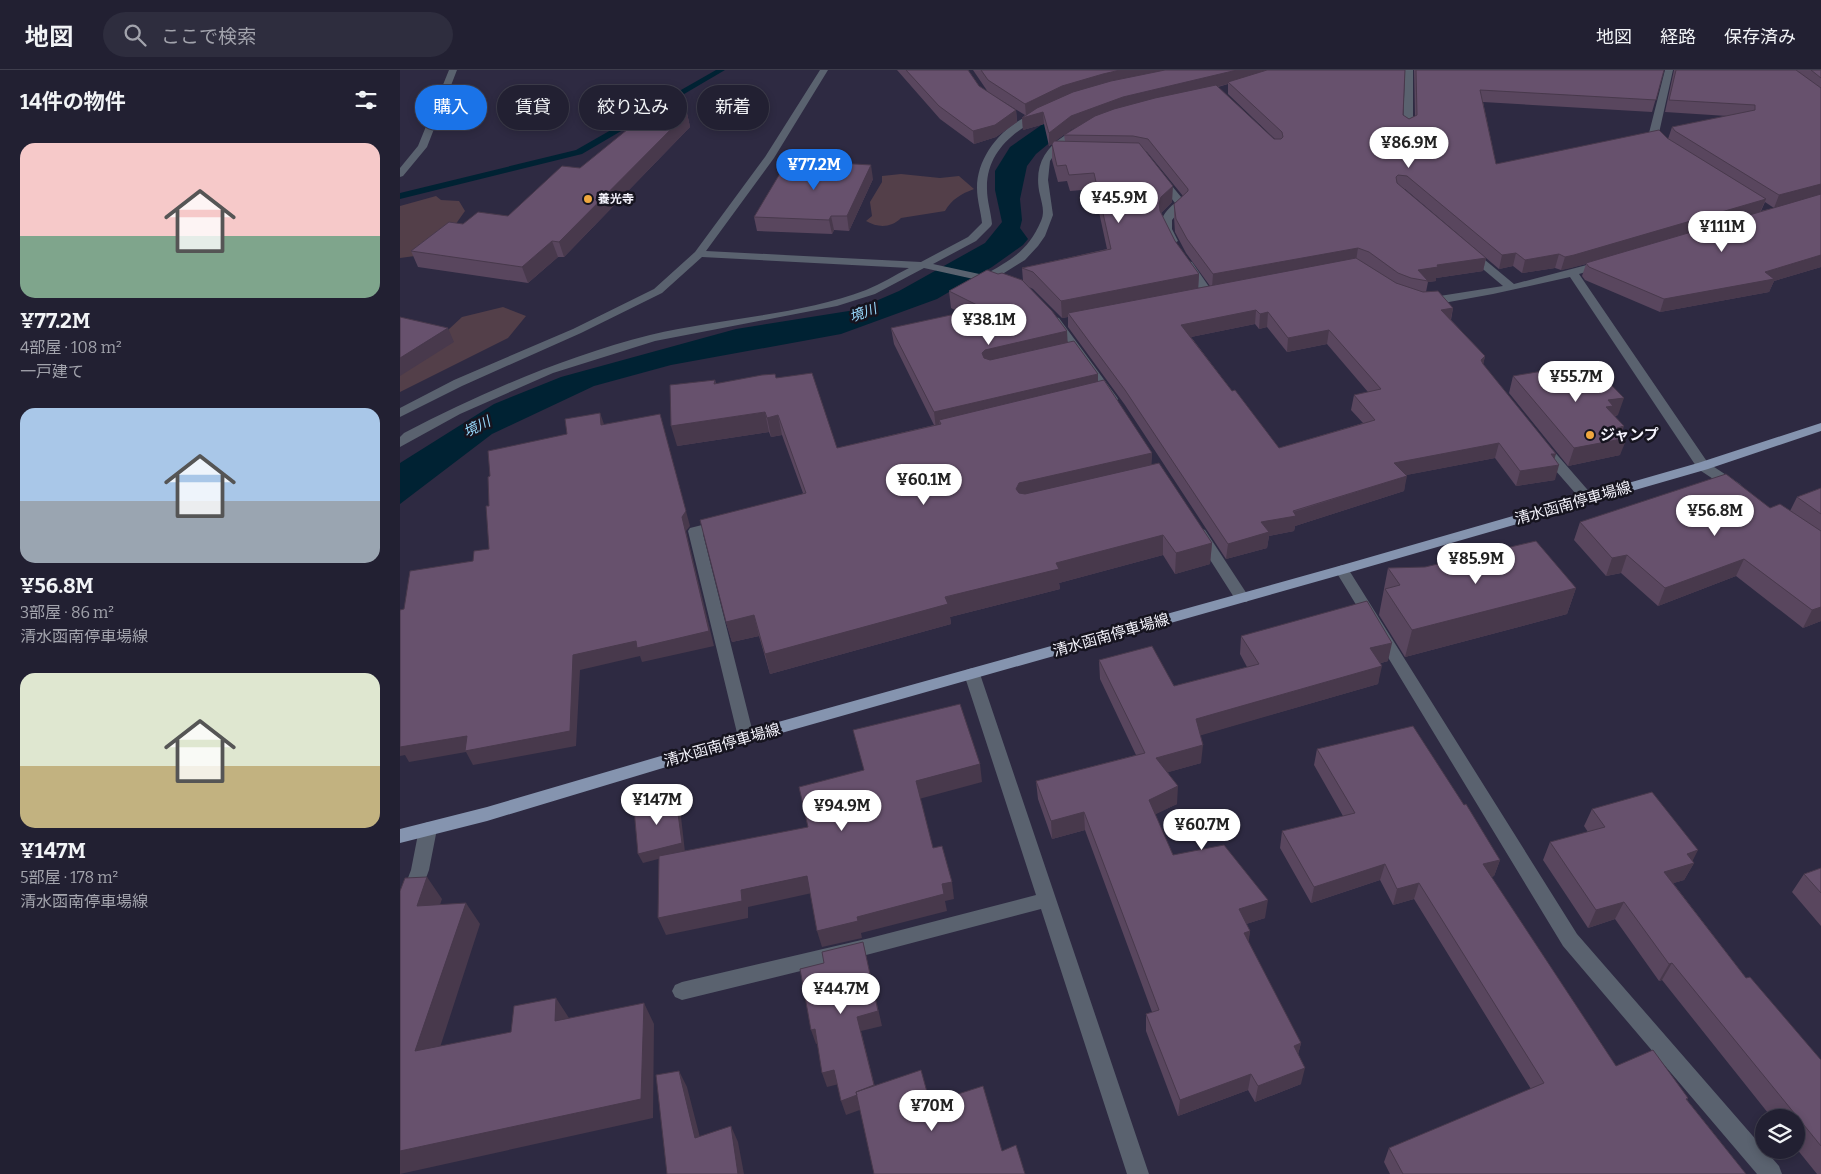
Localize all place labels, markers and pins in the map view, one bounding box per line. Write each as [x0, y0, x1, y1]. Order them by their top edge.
pin: ¥86.9M [1368, 126, 1450, 169]
pin: ¥77.2M [773, 148, 855, 191]
pin: ¥45.9M [1078, 182, 1160, 224]
place label: 養光寺 [598, 192, 634, 206]
marker: 養光寺 [582, 193, 594, 205]
pin: ¥111M [1687, 210, 1757, 253]
pin: ¥38.1M [948, 304, 1030, 346]
pin: ¥55.7M [1535, 360, 1617, 403]
place label: ジャンプ [1600, 426, 1659, 444]
marker: ジャンプ [1584, 429, 1596, 441]
pin: ¥60.1M [883, 464, 965, 506]
pin: ¥56.8M [1674, 494, 1756, 537]
pin: ¥85.9M [1435, 542, 1517, 585]
pin: ¥147M [622, 784, 692, 826]
pin: ¥94.9M [801, 790, 883, 832]
pin: ¥60.7M [1161, 808, 1243, 851]
pin: ¥44.7M [800, 972, 882, 1015]
pin: ¥70M [902, 1090, 962, 1132]

